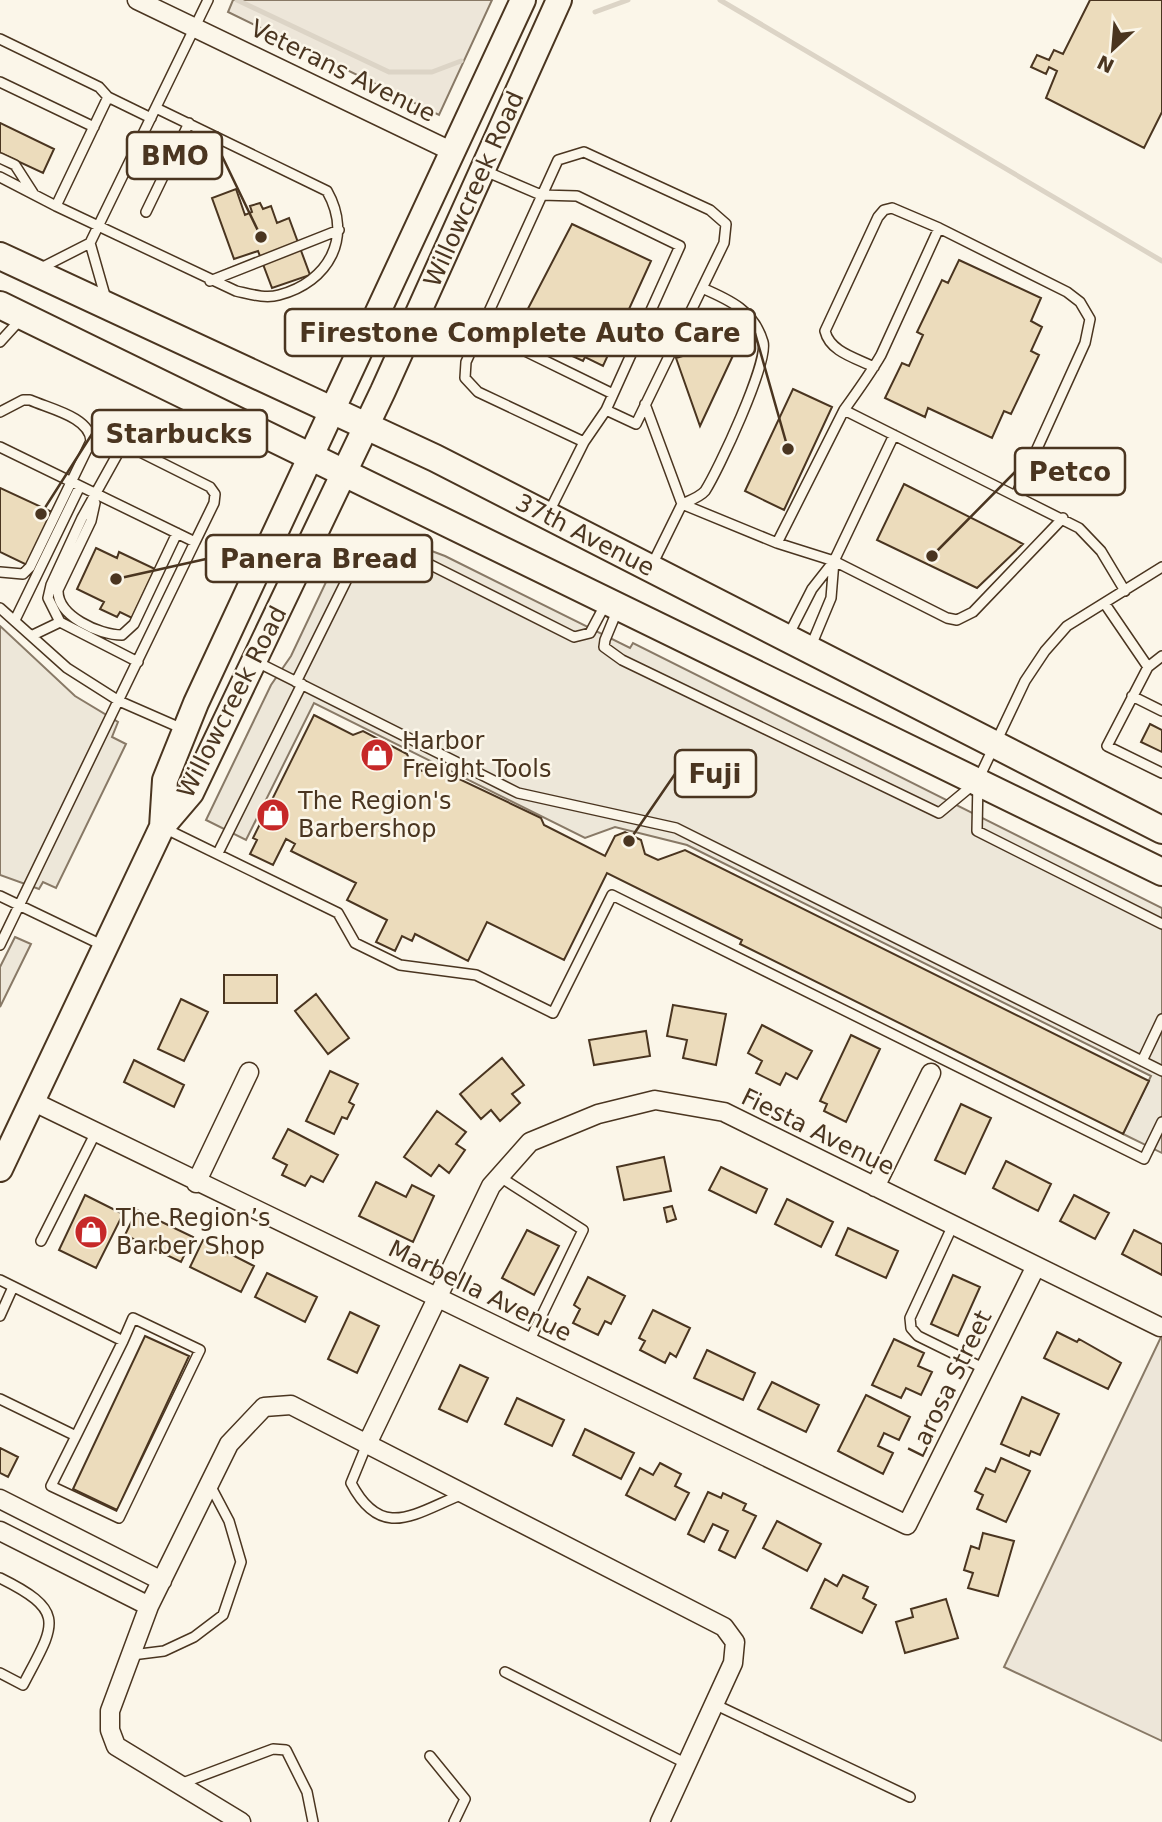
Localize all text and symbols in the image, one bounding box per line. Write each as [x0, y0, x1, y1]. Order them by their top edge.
street label: Veterans Avenue [246, 14, 440, 128]
north arrow [1078, 14, 1148, 84]
text: N [1094, 51, 1118, 78]
street label: Willowcreek Road [418, 87, 530, 291]
callout: BMO [127, 132, 222, 179]
text: BMO [141, 141, 209, 171]
callout: Firestone Complete Auto Care [285, 309, 755, 356]
text: Firestone Complete Auto Care [299, 318, 741, 348]
callout: Starbucks [92, 410, 267, 457]
text: Starbucks [106, 419, 252, 449]
callout: Petco [1015, 448, 1125, 495]
text: Petco [1029, 457, 1111, 487]
street label: 37th Avenue [511, 488, 659, 582]
callout: Panera Bread [206, 535, 432, 582]
text: Panera Bread [220, 544, 418, 574]
street label: Willowcreek Road [172, 601, 292, 803]
place label: Harbor Freight Tools [402, 727, 551, 783]
shop icon: Harbor Freight Tools [358, 736, 396, 774]
callout: Fuji [675, 750, 756, 797]
text: Fuji [689, 759, 741, 789]
place label: The Region's Barbershop [297, 787, 452, 843]
shop icon: The Region's Barbershop [254, 796, 292, 834]
street label: Fiesta Avenue [737, 1083, 899, 1181]
place label: The Region’s Barber Shop [115, 1204, 271, 1260]
shop icon: The Region’s Barber Shop [72, 1213, 110, 1251]
street label: Marbella Avenue [384, 1235, 576, 1347]
street label: Larosa Street [902, 1306, 998, 1462]

